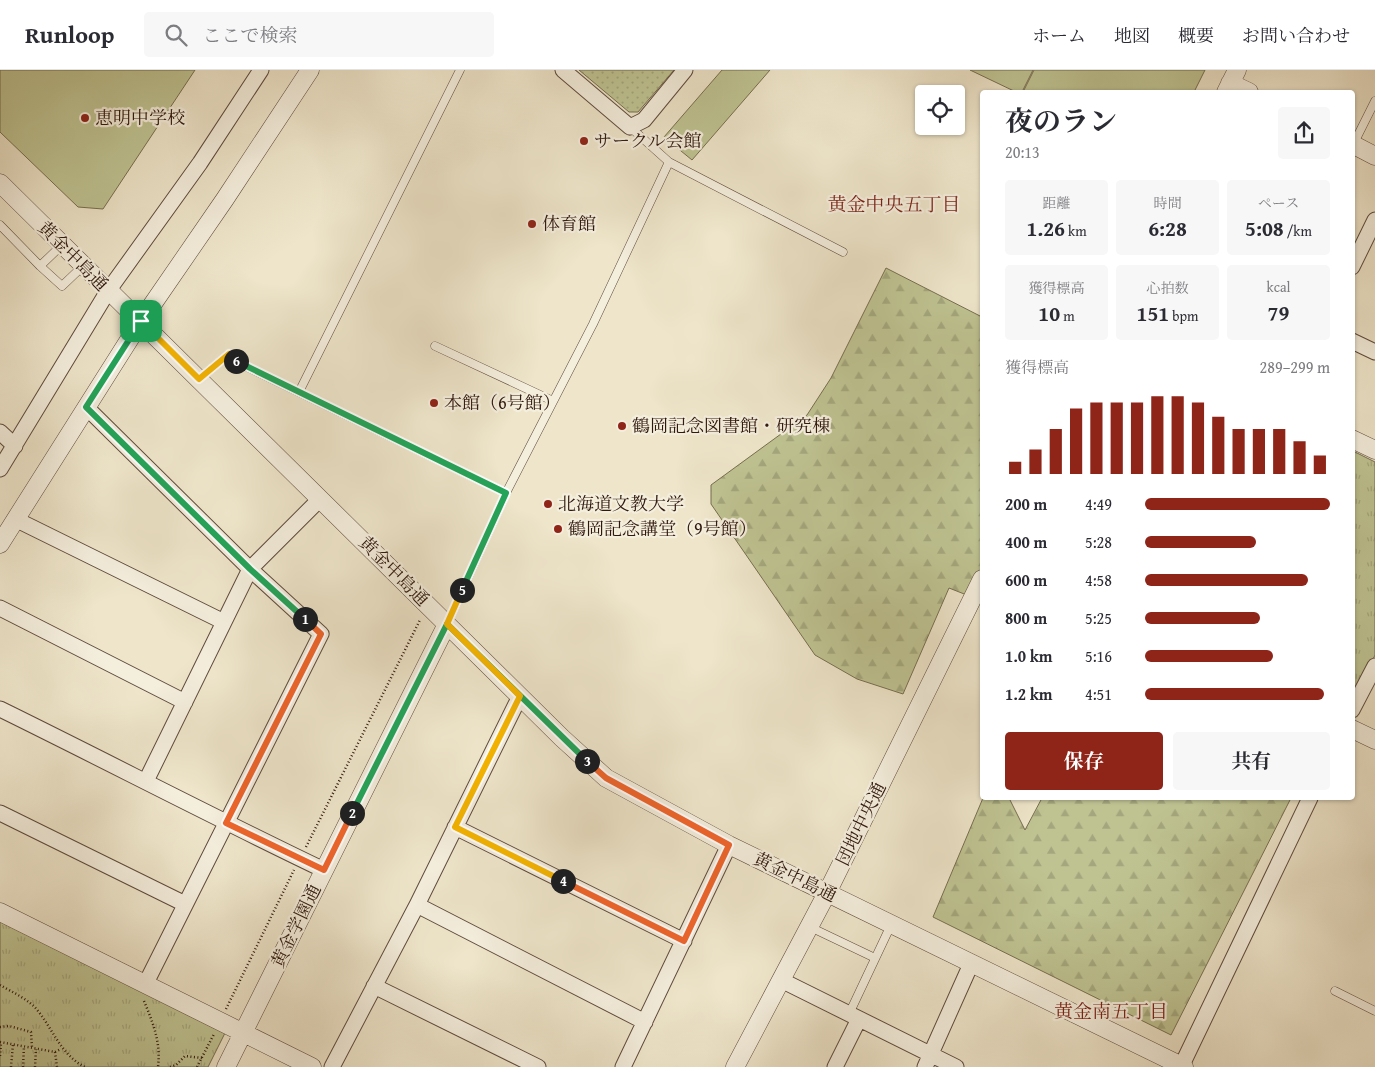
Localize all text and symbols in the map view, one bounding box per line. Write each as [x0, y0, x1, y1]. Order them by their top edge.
search box [144, 12, 494, 57]
text: Runloop [25, 17, 114, 52]
icon: search [162, 21, 190, 49]
text: ここで検索 [202, 21, 297, 49]
text: ホーム [1032, 22, 1086, 49]
text: 地図 [1114, 22, 1150, 49]
text: 概要 [1178, 22, 1214, 49]
text: お問い合わせ [1242, 22, 1350, 49]
map controls [915, 85, 965, 135]
button: locate [915, 85, 965, 135]
text: 夜のラン [1005, 100, 1117, 141]
place label: 恵明中学校 [95, 104, 185, 131]
button: share [1278, 107, 1330, 159]
marker: 恵明中学校 [79, 112, 91, 124]
place label: サークル会館 [594, 127, 701, 154]
marker: サークル会館 [578, 135, 590, 147]
text: 20:13 [1005, 140, 1040, 164]
district label: 黄金中央五丁目 [827, 190, 961, 218]
text: 距離 [1043, 193, 1071, 213]
text: 時間 [1154, 193, 1182, 213]
text: ペース [1258, 193, 1299, 213]
place label: 体育館 [542, 210, 596, 237]
text: 1.26 [1026, 213, 1065, 244]
text: 6:28 [1148, 213, 1187, 244]
text: 5:08 [1245, 213, 1284, 244]
street label: 黄金中島通 [32, 214, 115, 297]
marker: 体育館 [526, 218, 538, 230]
text: km [1065, 221, 1087, 241]
text: /km [1284, 221, 1312, 241]
text: kcal [1267, 277, 1290, 297]
text: 獲得標高 [1029, 278, 1085, 298]
text: 心拍数 [1147, 278, 1189, 298]
text: 79 [1268, 297, 1289, 328]
text: 10 [1038, 298, 1060, 329]
text: 151 [1137, 298, 1169, 329]
pin [120, 300, 162, 342]
text: m [1060, 306, 1075, 326]
text: bpm [1169, 306, 1198, 326]
icon: arrive [127, 307, 155, 335]
pin: 6 [224, 348, 248, 374]
text: 6 [233, 351, 240, 371]
text: 獲得標高 [1005, 355, 1069, 379]
text: 289–299 m [1260, 355, 1330, 379]
place label: 本館（6号館） [444, 389, 561, 416]
marker: 本館（6号館） [428, 397, 440, 409]
place label: 鶴岡記念図書館・研究棟 [632, 412, 830, 439]
marker: 鶴岡記念図書館・研究棟 [616, 420, 628, 432]
place label: 北海道文教大学 [558, 490, 684, 517]
text: 200 m [1005, 492, 1047, 516]
text: 4:49 [1085, 492, 1112, 516]
marker: 北海道文教大学 [542, 498, 554, 510]
place label: 鶴岡記念講堂（9号館） [568, 515, 757, 542]
marker: 鶴岡記念講堂（9号館） [552, 523, 564, 535]
street label: 黄金中島通 [353, 529, 436, 612]
text: 400 m [1005, 530, 1047, 554]
text: 5:28 [1085, 530, 1112, 554]
text: 600 m [1005, 568, 1047, 592]
text: 4:58 [1085, 568, 1112, 592]
pin: 5 [450, 578, 474, 602]
text: 5 [459, 580, 466, 600]
pin: 1 [292, 606, 318, 632]
text: 800 m [1005, 606, 1047, 630]
text: 5:25 [1085, 606, 1112, 630]
text: 1 [302, 609, 309, 629]
text: 1.0 km [1005, 644, 1052, 668]
text: 5:16 [1085, 644, 1112, 668]
text: 1.2 km [1005, 682, 1052, 706]
text: 4:51 [1085, 682, 1112, 706]
button: 保存 [1005, 732, 1163, 790]
button: 共有 [1173, 732, 1330, 790]
pin: 3 [574, 748, 600, 774]
text: 3 [584, 751, 591, 771]
street label: 団地中央通 [829, 777, 892, 870]
pin: 2 [340, 800, 364, 826]
text: 2 [349, 803, 356, 823]
street label: 黄金中島通 [749, 845, 842, 908]
pin: 4 [550, 868, 576, 894]
text: 4 [560, 871, 567, 891]
street label: 黄金学園通 [264, 879, 327, 972]
district label: 黄金南五丁目 [1054, 997, 1168, 1025]

